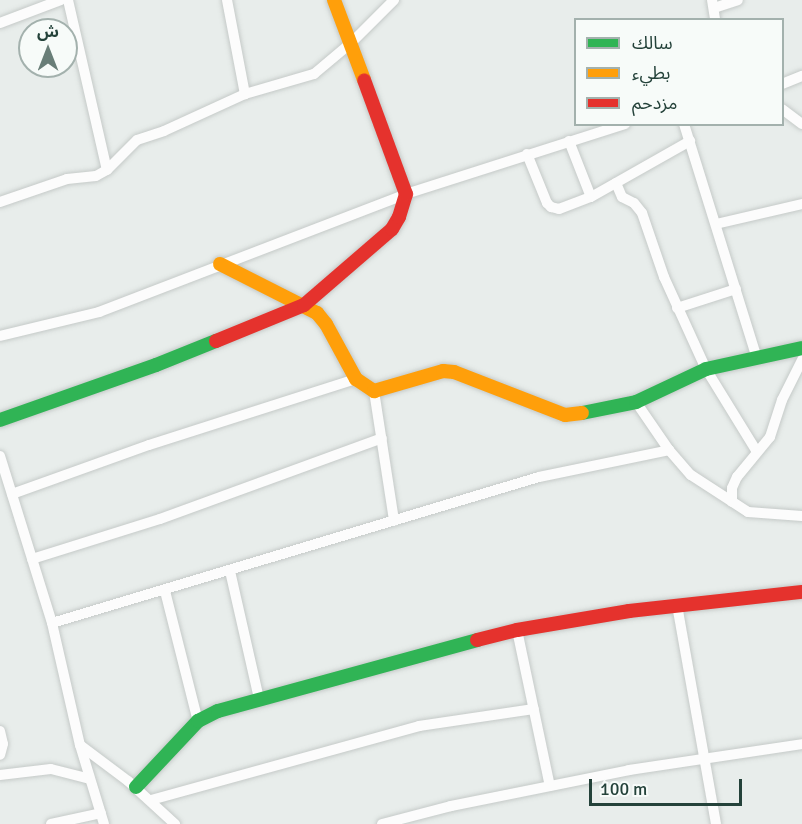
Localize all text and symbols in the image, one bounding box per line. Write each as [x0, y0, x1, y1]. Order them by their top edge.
north arrow [18, 18, 78, 78]
legend [574, 18, 784, 126]
text: ش [37, 22, 59, 42]
text: سالك [632, 32, 673, 54]
text: بطيء [632, 62, 670, 84]
text: مزدحم [632, 92, 677, 114]
scale bar [592, 767, 745, 805]
text: 100 m [600, 778, 647, 800]

